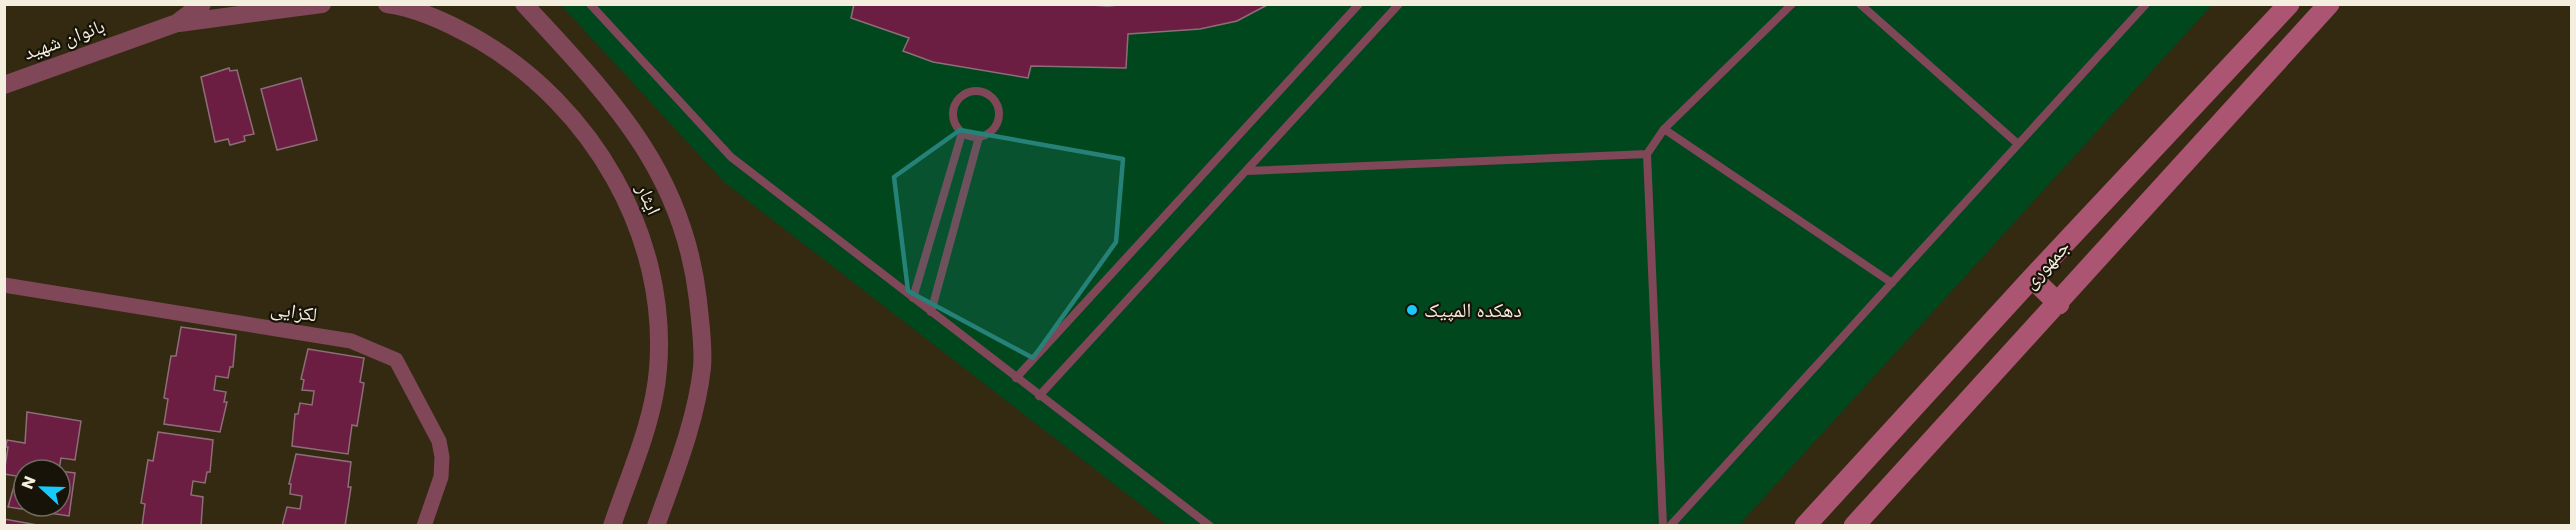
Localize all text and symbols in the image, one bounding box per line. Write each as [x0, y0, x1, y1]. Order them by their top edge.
street label: بانوان شهید [19, 11, 109, 67]
street label: ایثار [629, 178, 668, 219]
street label: جمهوری [2016, 233, 2076, 295]
street label: لکزایی [269, 294, 319, 328]
place label: دهکده المپیک [1424, 296, 1522, 324]
marker: دهکده المپیک [1405, 303, 1419, 317]
north arrow [12, 458, 72, 518]
text: N [16, 473, 41, 492]

